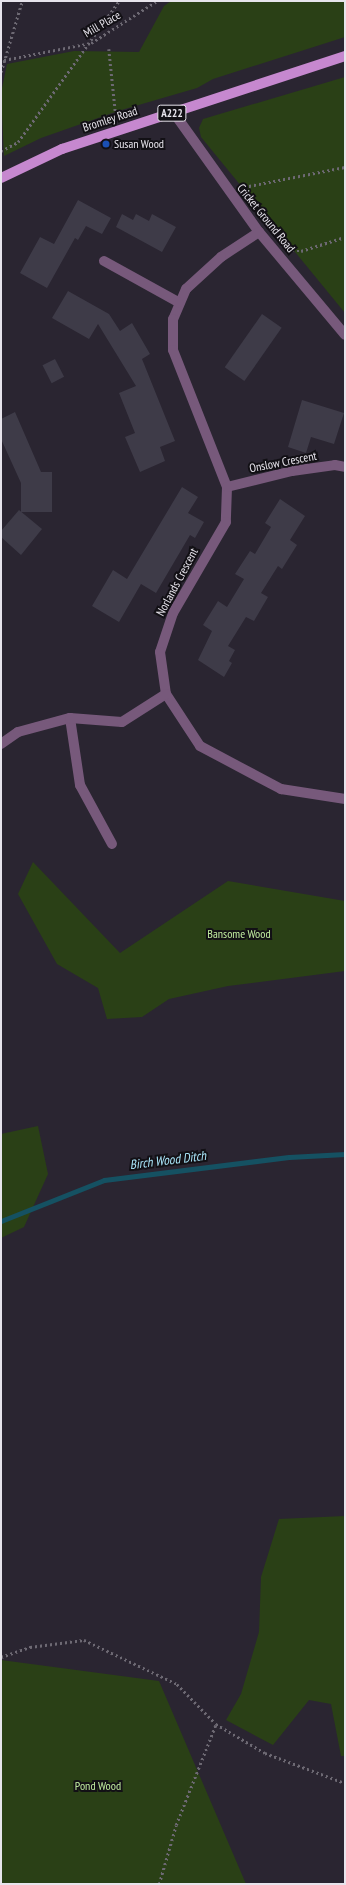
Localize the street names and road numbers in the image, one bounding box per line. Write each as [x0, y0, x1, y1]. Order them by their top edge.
street label: Mill Place [81, 8, 123, 40]
street label: Bromley Road [81, 103, 139, 135]
road number: A222 [157, 104, 187, 122]
street label: Cricket Ground Road [234, 181, 298, 255]
street label: Onslow Crescent [248, 448, 318, 476]
street label: Norlands Crescent [153, 546, 201, 618]

